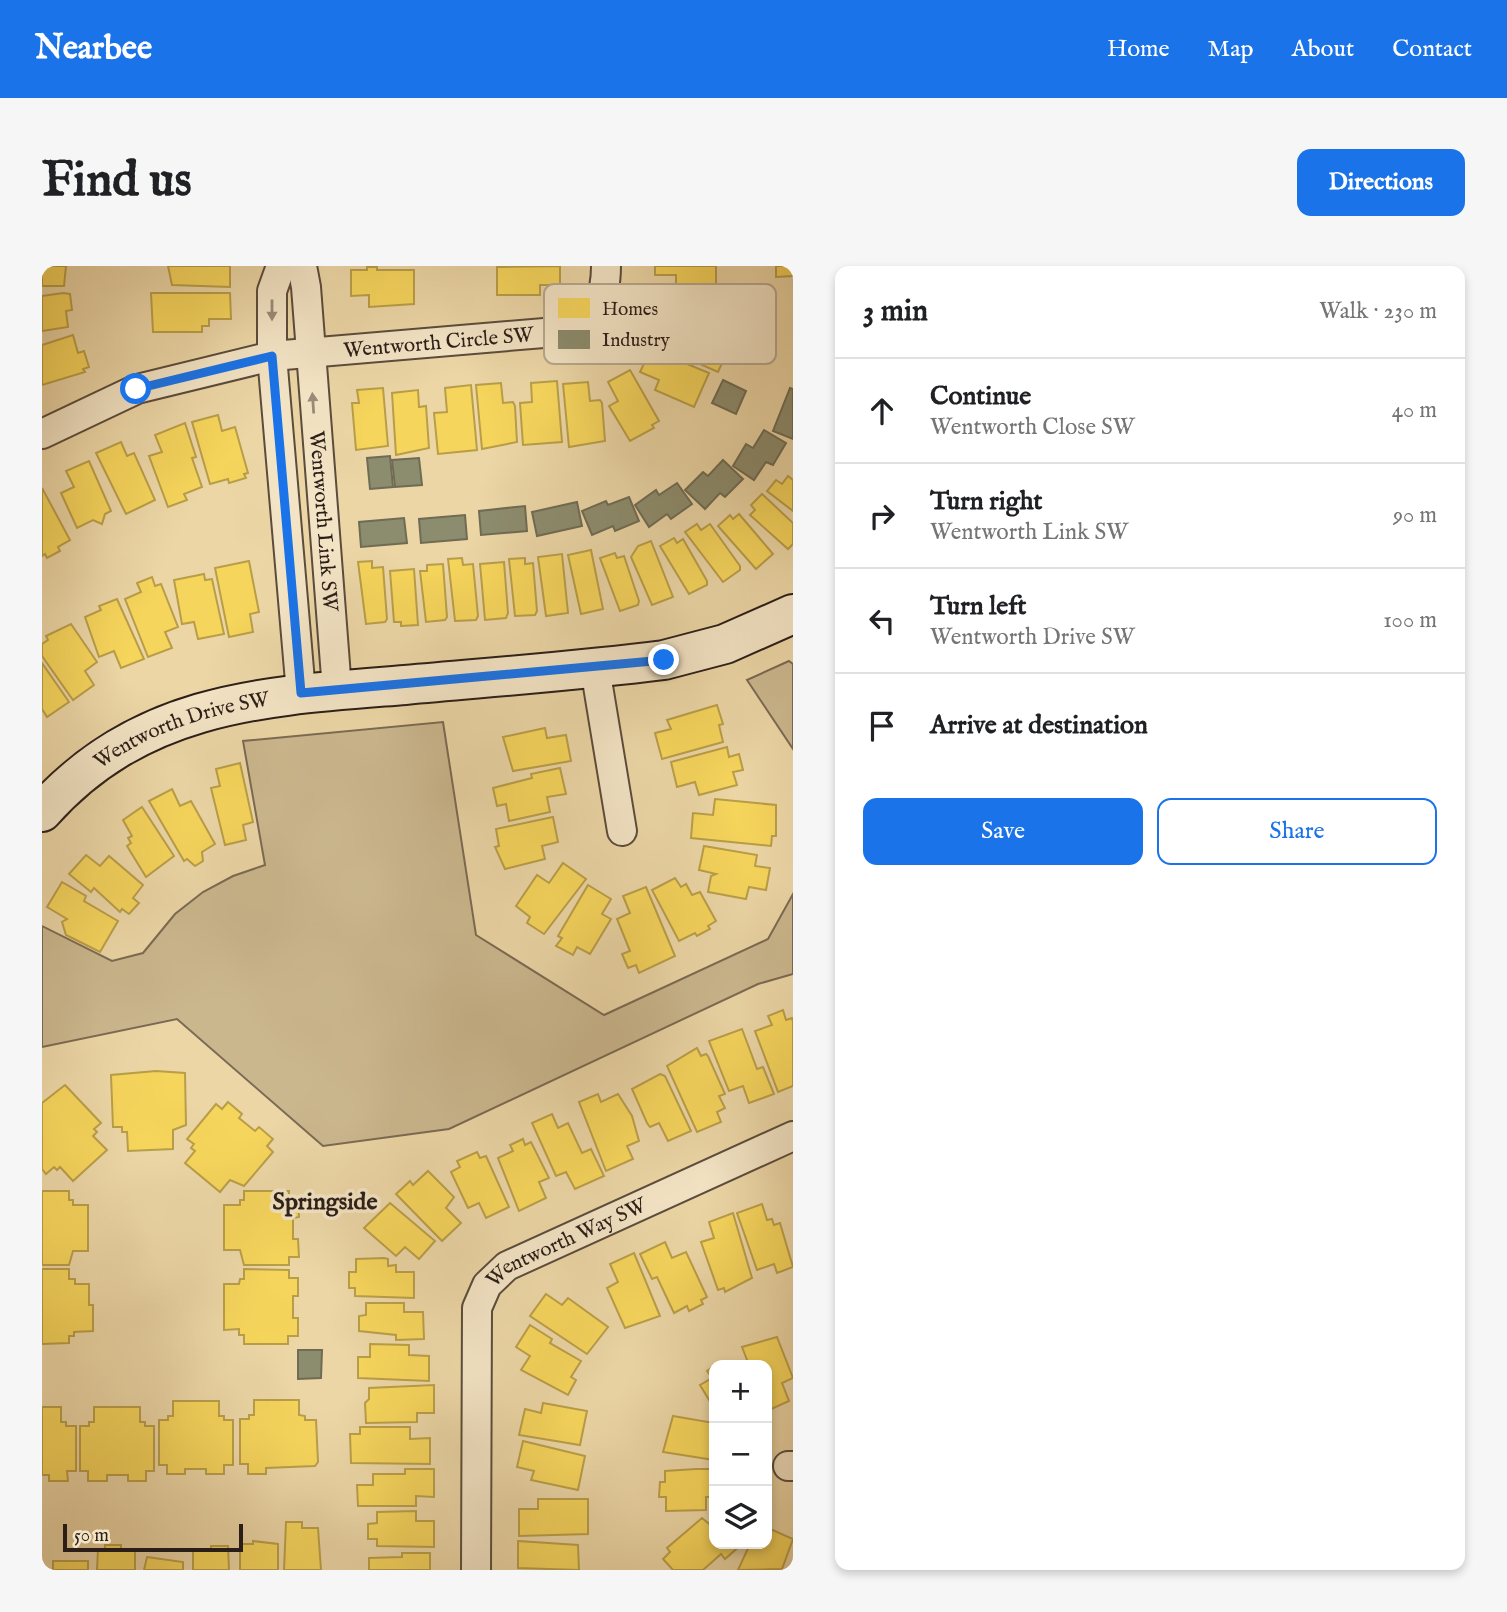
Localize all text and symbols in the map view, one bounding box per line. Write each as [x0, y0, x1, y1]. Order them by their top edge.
text: Nearbee [35, 28, 152, 70]
text: Home [1107, 34, 1170, 65]
text: Map [1208, 34, 1254, 65]
text: About [1292, 34, 1354, 65]
text: Contact [1392, 34, 1472, 65]
button: Directions [1297, 149, 1465, 216]
text: Find us [42, 151, 192, 213]
legend [544, 284, 776, 364]
text: 3 min [863, 293, 928, 331]
text: Walk · 230 m [1319, 297, 1437, 326]
text: Homes [602, 298, 658, 322]
one-way arrow [266, 300, 278, 322]
street label: Wentworth Circle SW [342, 322, 536, 365]
text: Industry [602, 329, 670, 353]
route start [120, 373, 151, 404]
text: Continue [930, 380, 1031, 413]
one-way arrow [307, 391, 318, 413]
icon: ahead [863, 392, 901, 430]
text: 40 m [1392, 396, 1437, 425]
text: Wentworth Close SW [930, 413, 1135, 442]
street label: Wentworth Link SW [302, 430, 343, 613]
text: Turn right [930, 485, 1043, 518]
icon: right [863, 497, 901, 535]
text: 90 m [1393, 501, 1437, 530]
text: Wentworth Link SW [930, 518, 1128, 547]
text: Turn left [930, 590, 1027, 623]
icon: left [863, 602, 901, 640]
text: 100 m [1383, 606, 1437, 635]
text: Wentworth Drive SW [930, 623, 1135, 652]
route end [648, 644, 679, 675]
street label: Wentworth Drive SW [89, 686, 272, 776]
icon: arrive [863, 707, 901, 745]
text: Arrive at destination [930, 709, 1148, 742]
button: Save [863, 798, 1143, 865]
button: Share [1157, 798, 1437, 865]
district label: Springside [273, 1187, 377, 1218]
street label: Wentworth Way SW [481, 1192, 652, 1294]
map controls [709, 1360, 772, 1549]
button: + [709, 1360, 772, 1423]
button: − [709, 1423, 772, 1486]
button: layers [709, 1486, 772, 1549]
scale bar [63, 1521, 243, 1553]
text: 50 m [74, 1524, 109, 1548]

